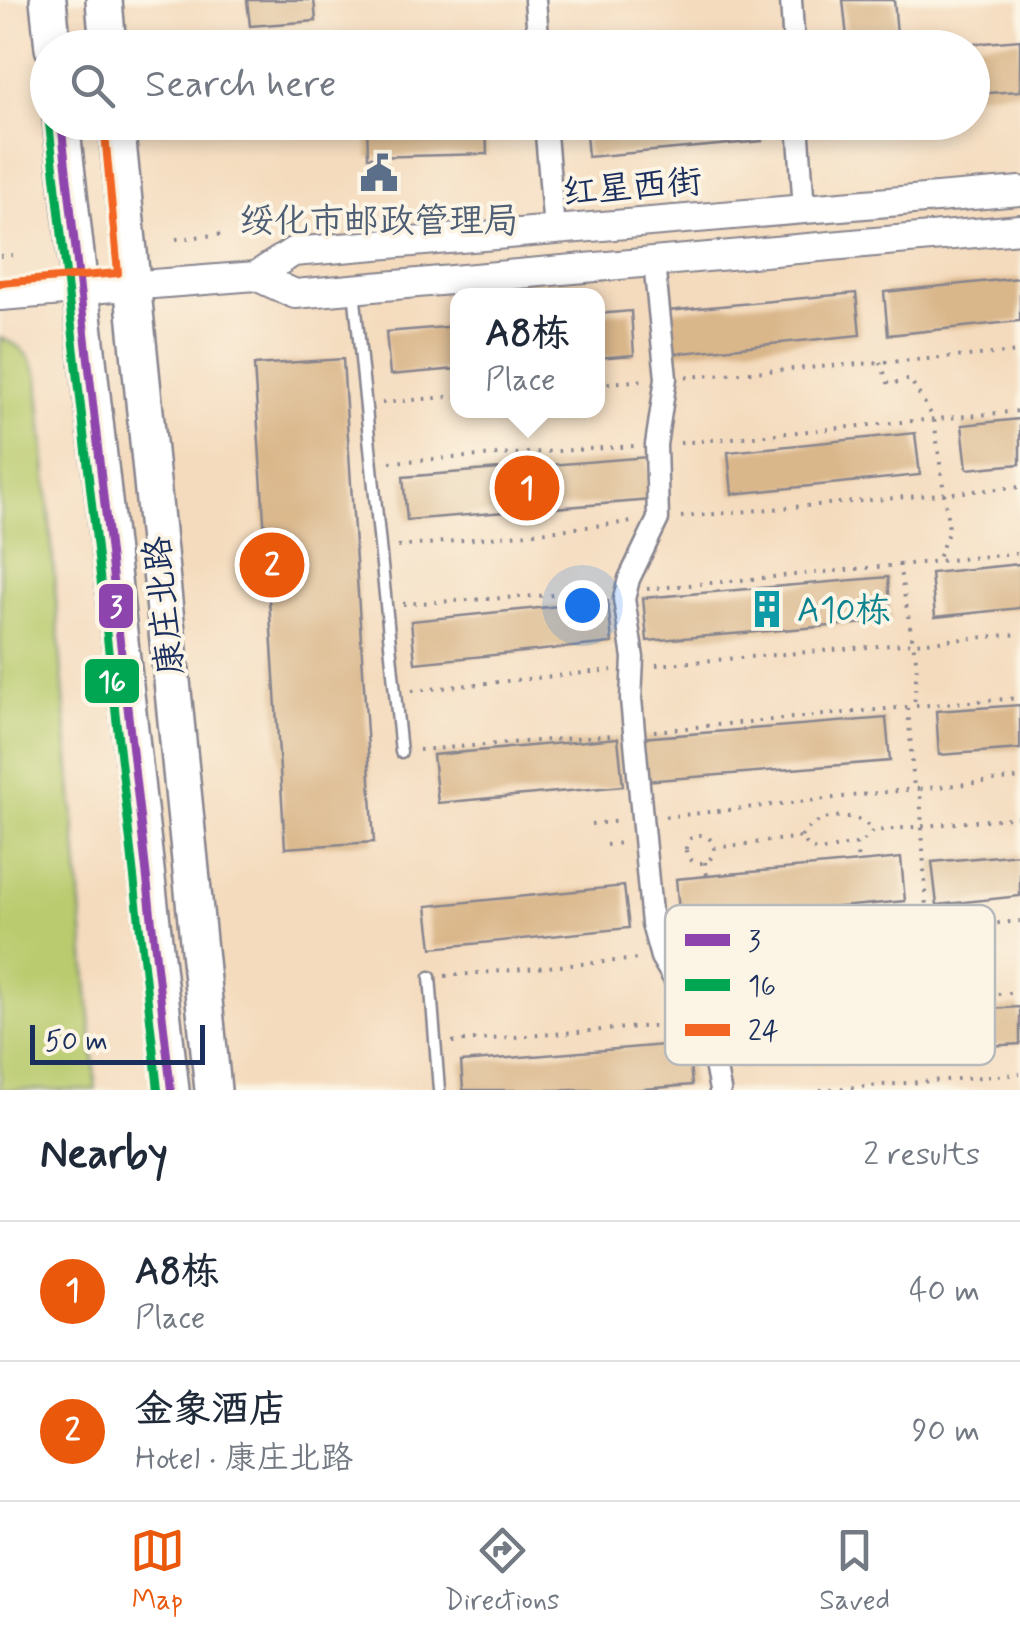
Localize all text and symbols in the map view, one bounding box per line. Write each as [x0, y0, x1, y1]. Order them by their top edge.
search box [30, 30, 990, 140]
icon: search [65, 58, 120, 113]
text: Search here [145, 61, 336, 110]
public building icon: 绥化市邮政管理局 [358, 152, 400, 194]
street label: 红星西街 [560, 159, 704, 217]
place label: 绥化市邮政管理局 [239, 199, 519, 245]
popup [450, 288, 605, 418]
text: A8栋 [485, 310, 570, 359]
text: Place [485, 359, 556, 401]
pin: 1 [494, 450, 560, 526]
pin: 2 [240, 528, 304, 602]
street label: 康庄北路 [135, 534, 195, 678]
your location [557, 580, 608, 631]
line badge: 3 [97, 582, 135, 630]
building icon: A10栋 [746, 588, 788, 630]
place label: A10栋 [797, 588, 891, 634]
text: 3 [110, 590, 123, 627]
line badge: 16 [83, 657, 141, 705]
text: 16 [98, 665, 126, 702]
legend [665, 905, 995, 1065]
text: 3 [748, 924, 761, 961]
text: 16 [748, 969, 776, 1006]
text: 24 [748, 1014, 779, 1051]
scale bar [30, 1020, 205, 1064]
text: 50 m [45, 1024, 108, 1061]
text: Nearby [40, 1128, 168, 1183]
text: 2 results [863, 1134, 980, 1176]
text: A8栋 [135, 1248, 219, 1297]
text: 1 [65, 1270, 80, 1312]
text: 40 m [909, 1270, 980, 1312]
text: Place [135, 1297, 205, 1339]
text: 金象酒店 [135, 1386, 287, 1435]
text: 2 [65, 1410, 80, 1452]
text: 90 m [912, 1410, 980, 1452]
text: Hotel · 康庄北路 [135, 1438, 353, 1480]
tab: Map [130, 1523, 185, 1620]
tab: Directions [445, 1523, 560, 1620]
tab: Saved [819, 1523, 890, 1620]

